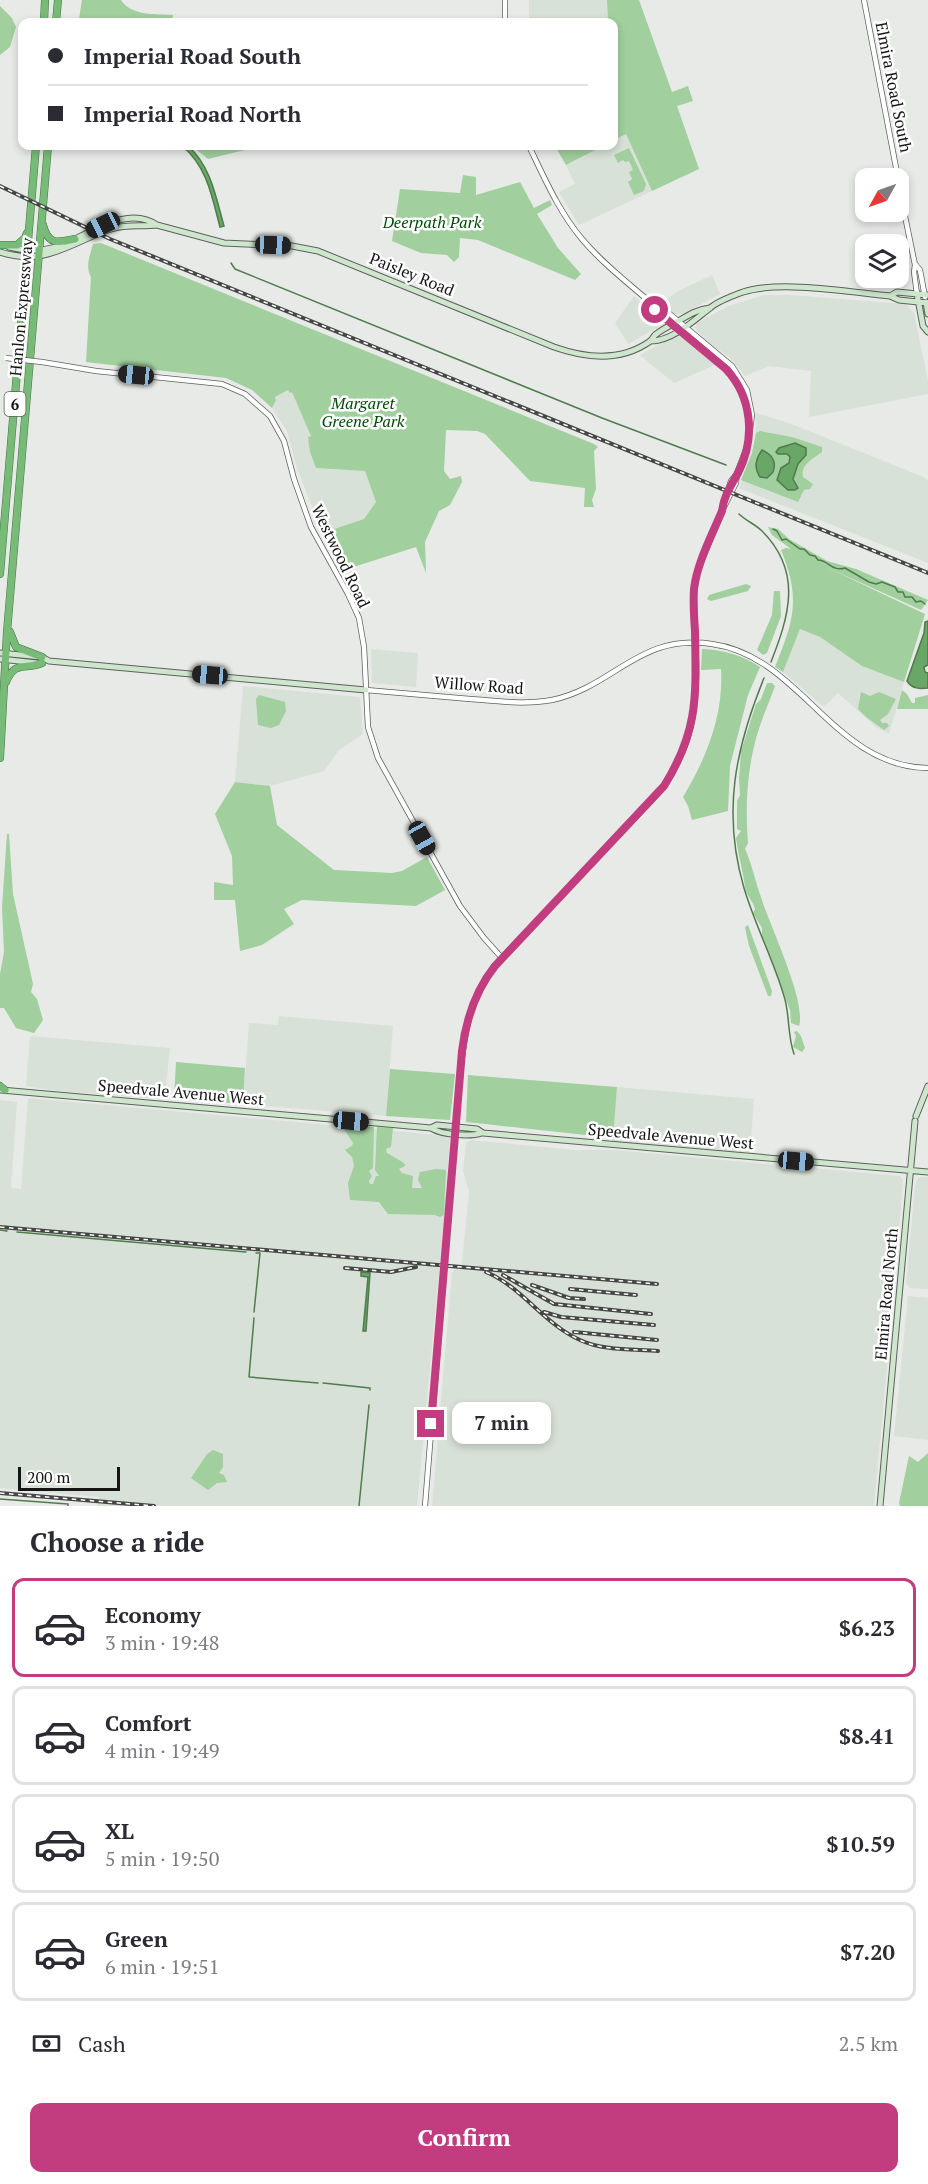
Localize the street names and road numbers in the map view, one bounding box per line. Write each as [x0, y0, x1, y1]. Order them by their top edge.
street label: Elmira Road South [871, 20, 918, 155]
street label: Hanlon Expressway [4, 236, 38, 377]
street label: Paisley Road [366, 247, 458, 301]
road number: 6 [4, 392, 26, 416]
street label: Westwood Road [306, 501, 376, 611]
street label: Willow Road [434, 671, 524, 699]
street label: Speedvale Avenue West [97, 1074, 265, 1110]
street label: Speedvale Avenue West [587, 1118, 755, 1154]
street label: Elmira Road North [869, 1226, 903, 1361]

